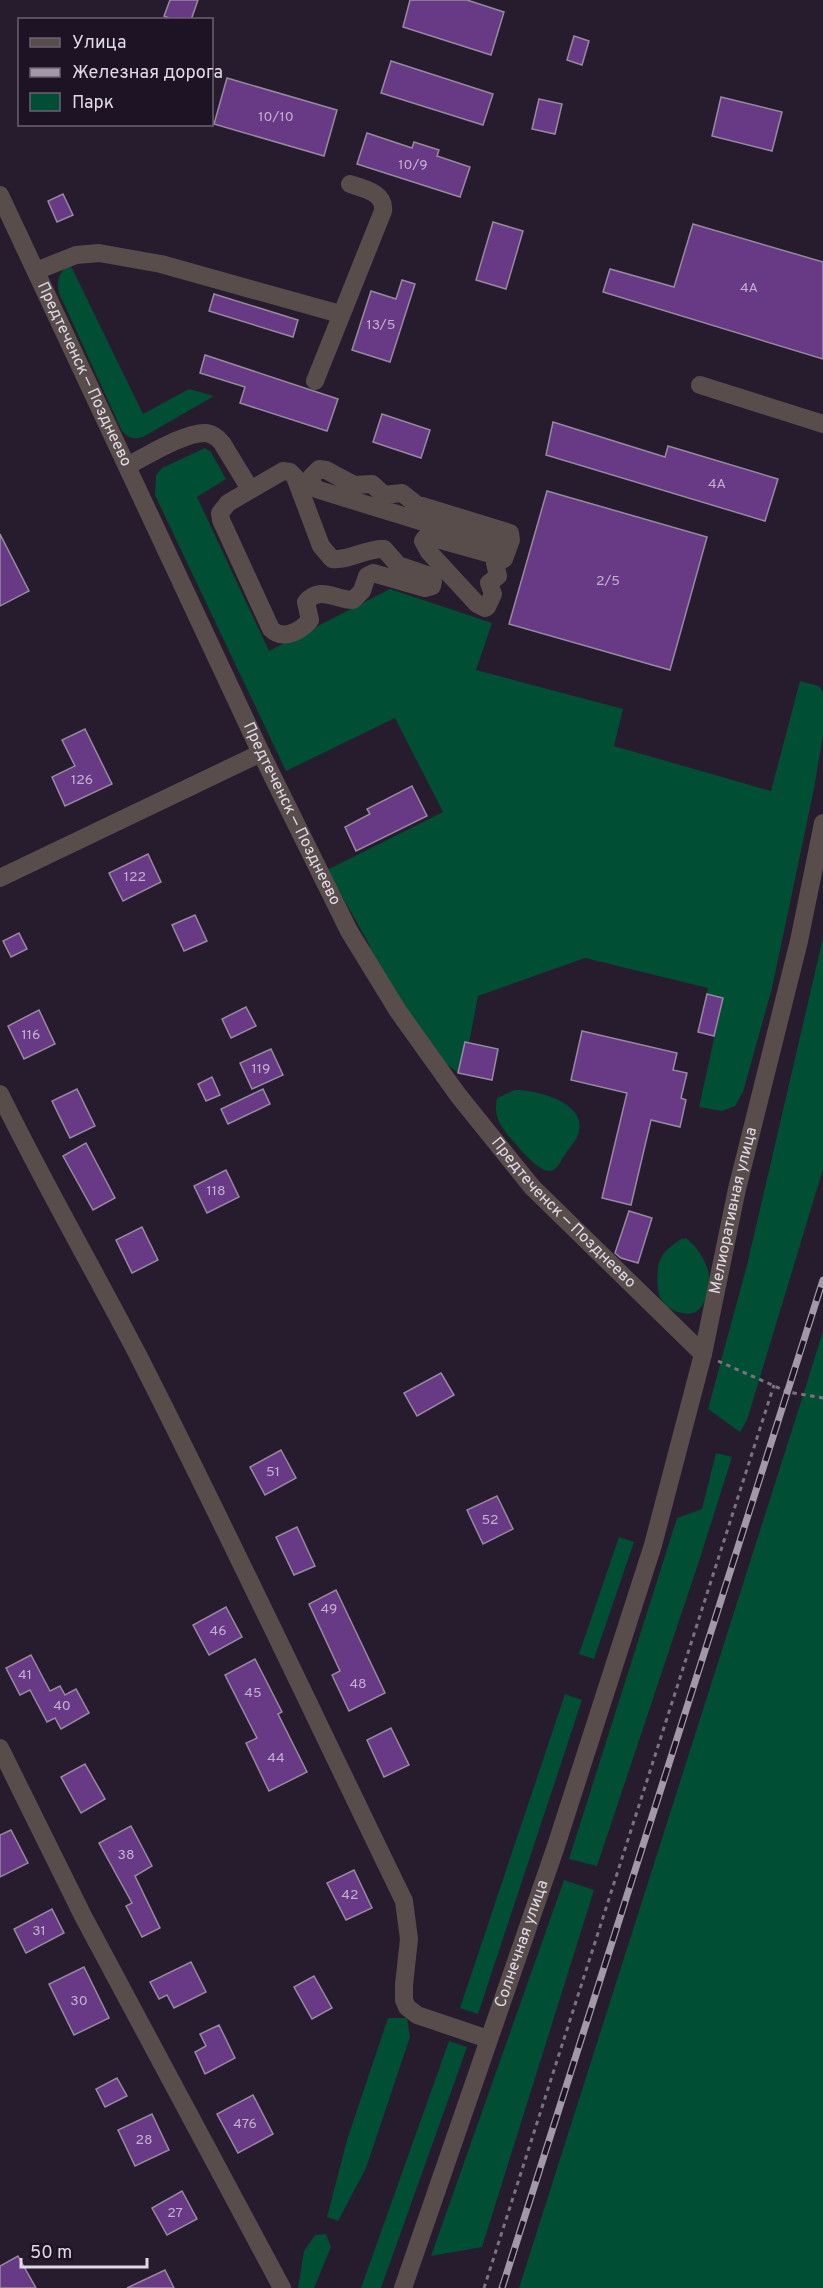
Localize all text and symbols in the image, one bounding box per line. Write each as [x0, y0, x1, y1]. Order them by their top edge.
legend [18, 18, 213, 126]
text: Улица [72, 32, 126, 55]
text: Железная дорога [72, 62, 223, 85]
text: Парк [72, 92, 114, 115]
house number: 10/10 [258, 109, 294, 126]
house number: 10/9 [398, 157, 428, 174]
street label: Предтеченск — Позднеево [32, 279, 136, 470]
house number: 4А [740, 280, 758, 297]
house number: 13/5 [367, 317, 395, 334]
house number: 4А [708, 476, 726, 493]
house number: 2/5 [596, 573, 620, 590]
street label: Предтеченск — Позднеево [238, 719, 345, 909]
house number: 126 [71, 772, 93, 789]
house number: 122 [124, 869, 146, 886]
house number: 116 [22, 1027, 40, 1044]
house number: 119 [252, 1061, 270, 1078]
street label: Мелиоративная улица [706, 1125, 762, 1296]
street label: Предтеченск — Позднеево [486, 1134, 640, 1293]
house number: 118 [207, 1183, 226, 1200]
house number: 51 [266, 1464, 280, 1481]
house number: 52 [481, 1512, 499, 1529]
house number: 49 [321, 1601, 337, 1618]
house number: 46 [209, 1623, 227, 1640]
house number: 41 [18, 1667, 32, 1684]
house number: 48 [349, 1676, 367, 1693]
house number: 45 [244, 1685, 262, 1702]
house number: 40 [53, 1698, 71, 1715]
house number: 44 [267, 1750, 285, 1767]
house number: 38 [118, 1847, 134, 1864]
street label: Солнечная улица [491, 1878, 553, 2010]
house number: 42 [341, 1887, 359, 1904]
house number: 31 [32, 1923, 46, 1940]
house number: 30 [70, 1993, 88, 2010]
house number: 476 [233, 2116, 257, 2133]
house number: 28 [135, 2132, 153, 2149]
house number: 27 [167, 2205, 183, 2222]
scale bar [21, 2231, 147, 2269]
text: 50 m [30, 2242, 72, 2265]

